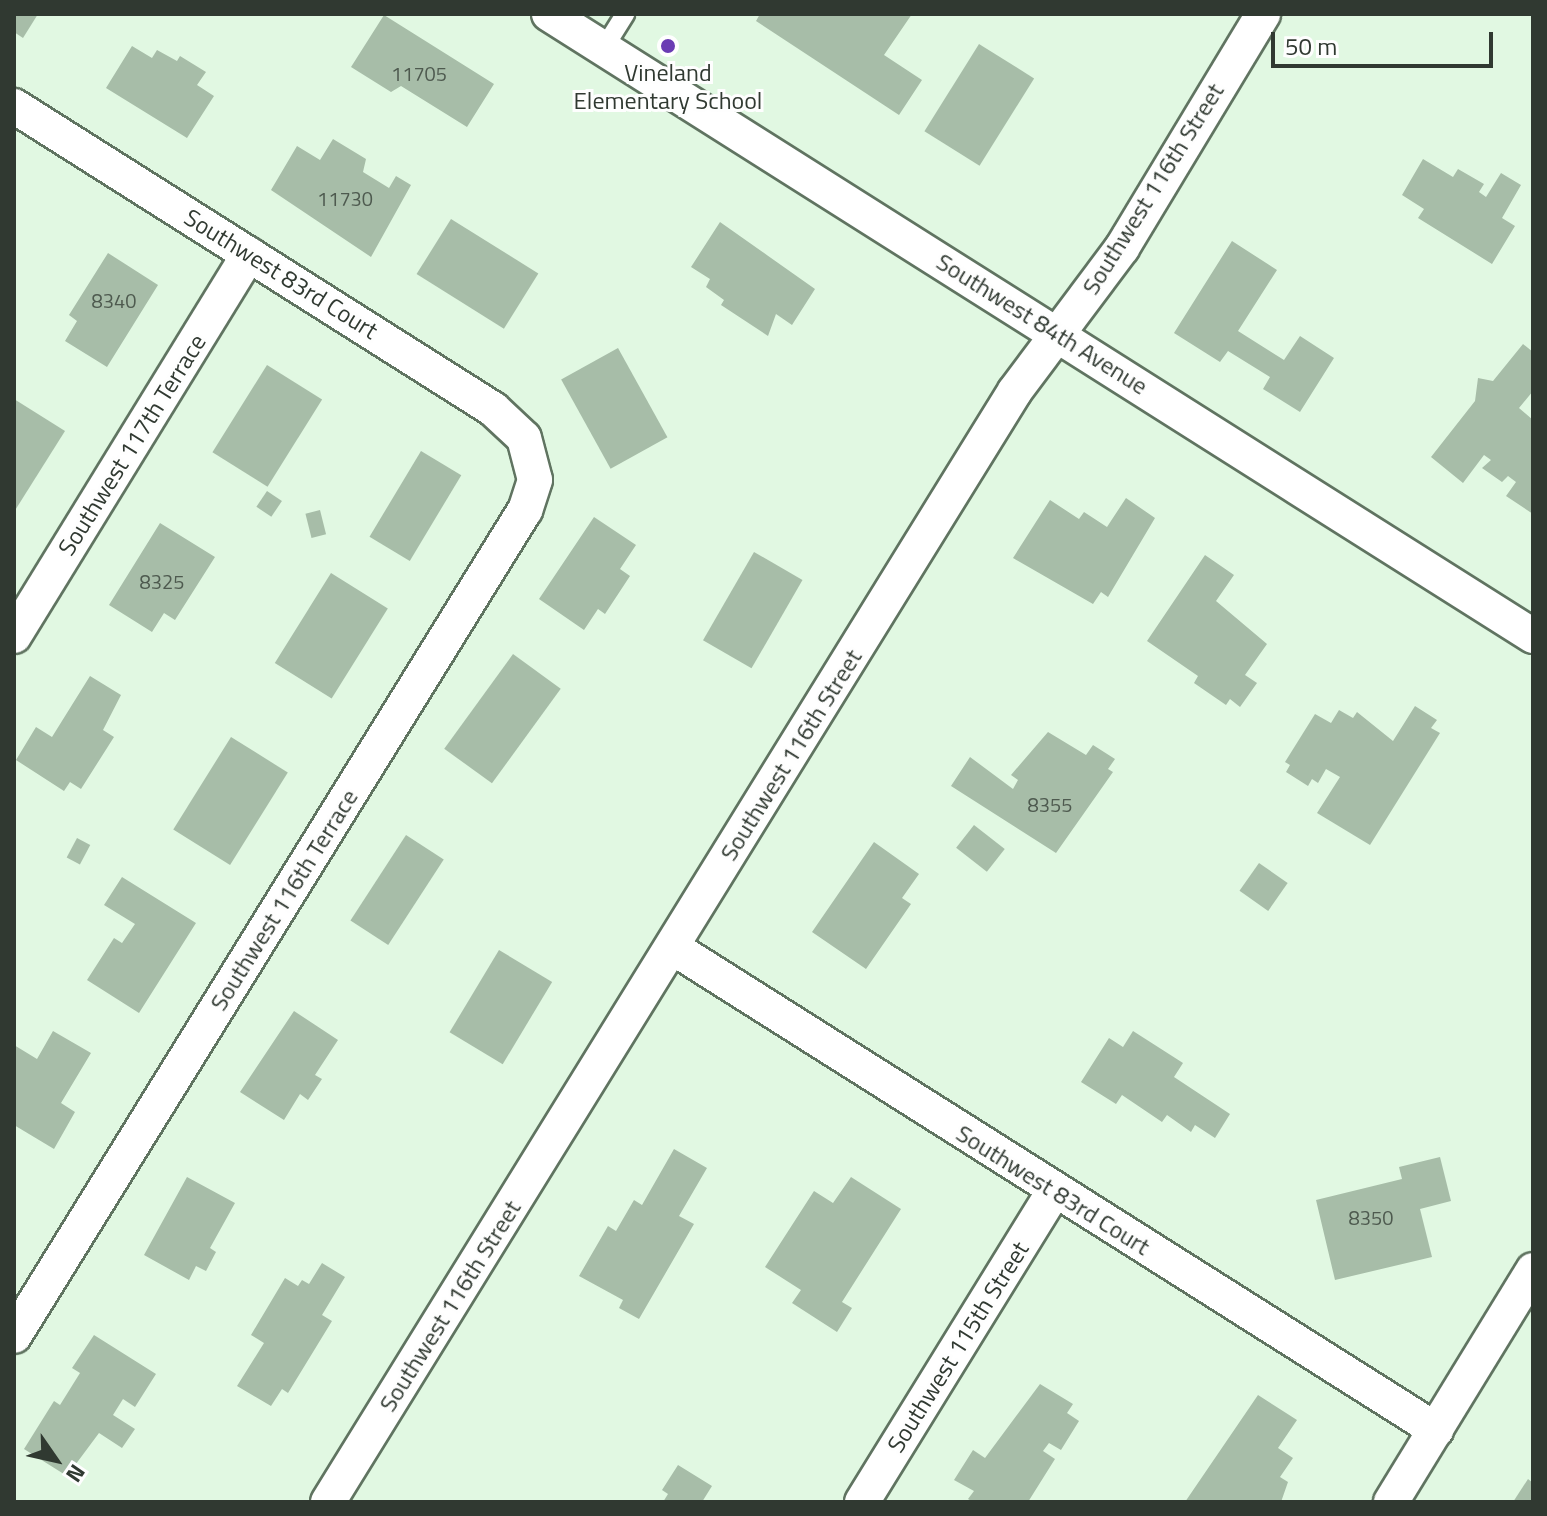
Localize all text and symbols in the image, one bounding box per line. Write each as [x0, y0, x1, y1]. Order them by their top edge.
scale bar [1275, 16, 1497, 66]
text: 50 m [1285, 28, 1337, 64]
marker: Vineland Elementary School [659, 37, 677, 55]
place label: Vineland Elementary School [574, 59, 762, 115]
house number: 11705 [391, 61, 447, 85]
street label: Southwest 116th Street [1076, 78, 1230, 300]
house number: 11730 [317, 186, 373, 210]
street label: Southwest 83rd Court [179, 203, 383, 345]
street label: Southwest 84th Avenue [931, 247, 1153, 401]
house number: 8340 [92, 288, 136, 312]
street label: Southwest 117th Terrace [52, 329, 212, 561]
house number: 8325 [140, 569, 184, 593]
street label: Southwest 116th Street [714, 644, 868, 866]
street label: Southwest 116th Terrace [204, 784, 364, 1016]
house number: 8355 [1028, 792, 1072, 816]
street label: Southwest 83rd Court [951, 1119, 1155, 1261]
street label: Southwest 116th Street [373, 1195, 527, 1417]
house number: 8350 [1349, 1205, 1393, 1229]
street label: Southwest 115th Street [881, 1236, 1035, 1458]
north arrow [16, 1420, 96, 1500]
text: N [58, 1458, 94, 1489]

